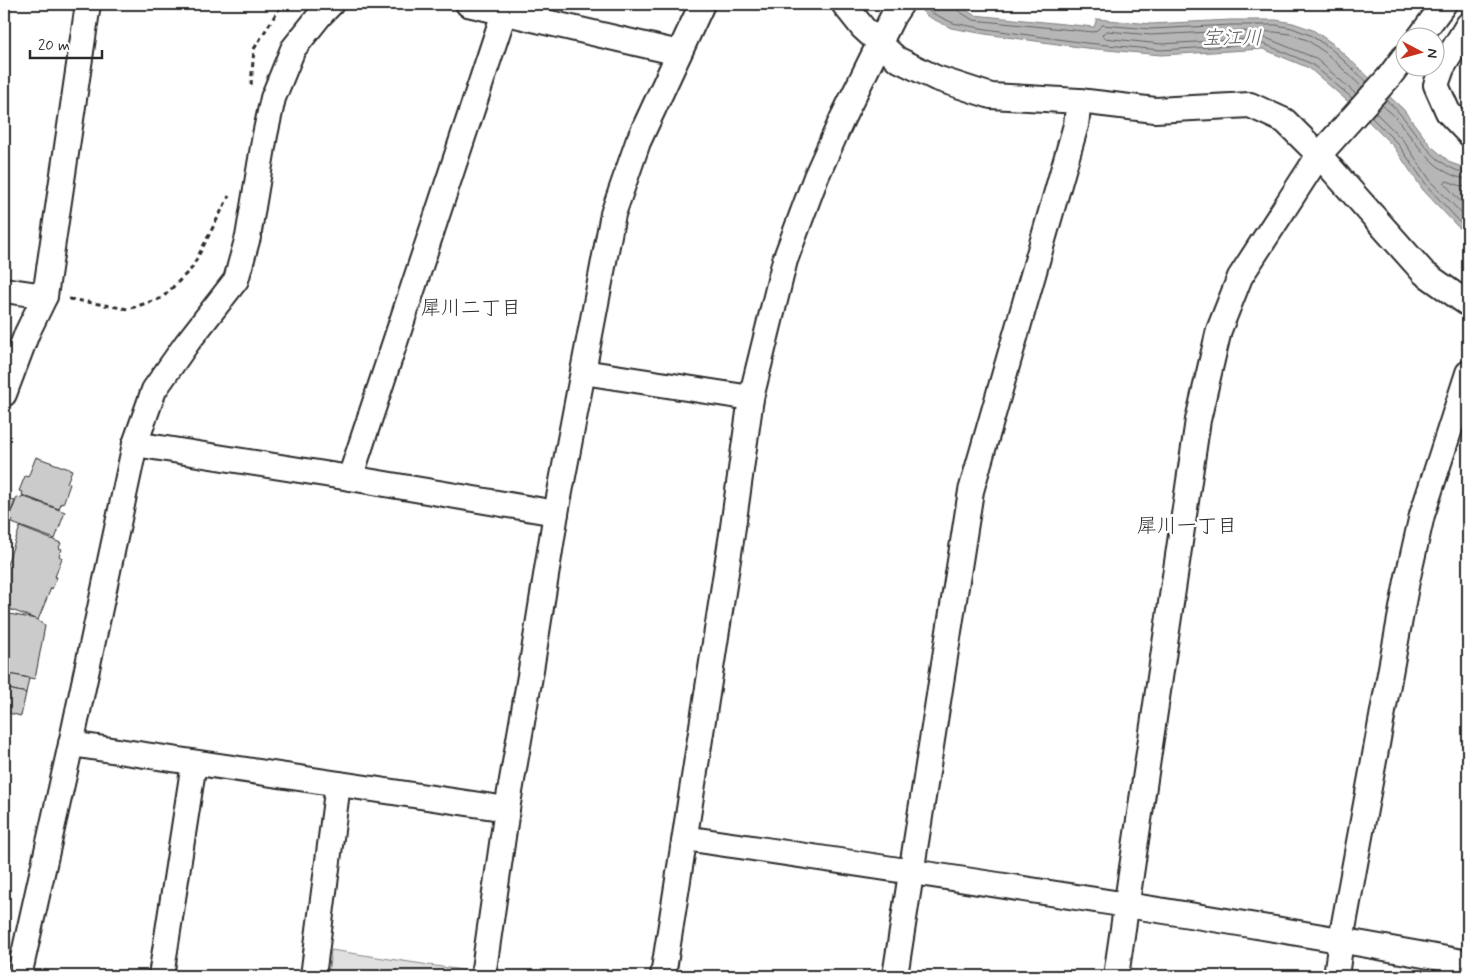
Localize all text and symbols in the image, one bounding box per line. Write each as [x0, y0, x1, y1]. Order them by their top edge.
water label: 宝江川 [1202, 25, 1262, 52]
scale bar [30, 28, 102, 60]
north arrow [1394, 28, 1444, 78]
text: 20 m [38, 36, 70, 56]
text: N [1422, 48, 1441, 59]
district label: 犀川二丁目 [421, 295, 521, 322]
district label: 犀川一丁目 [1137, 513, 1237, 540]

